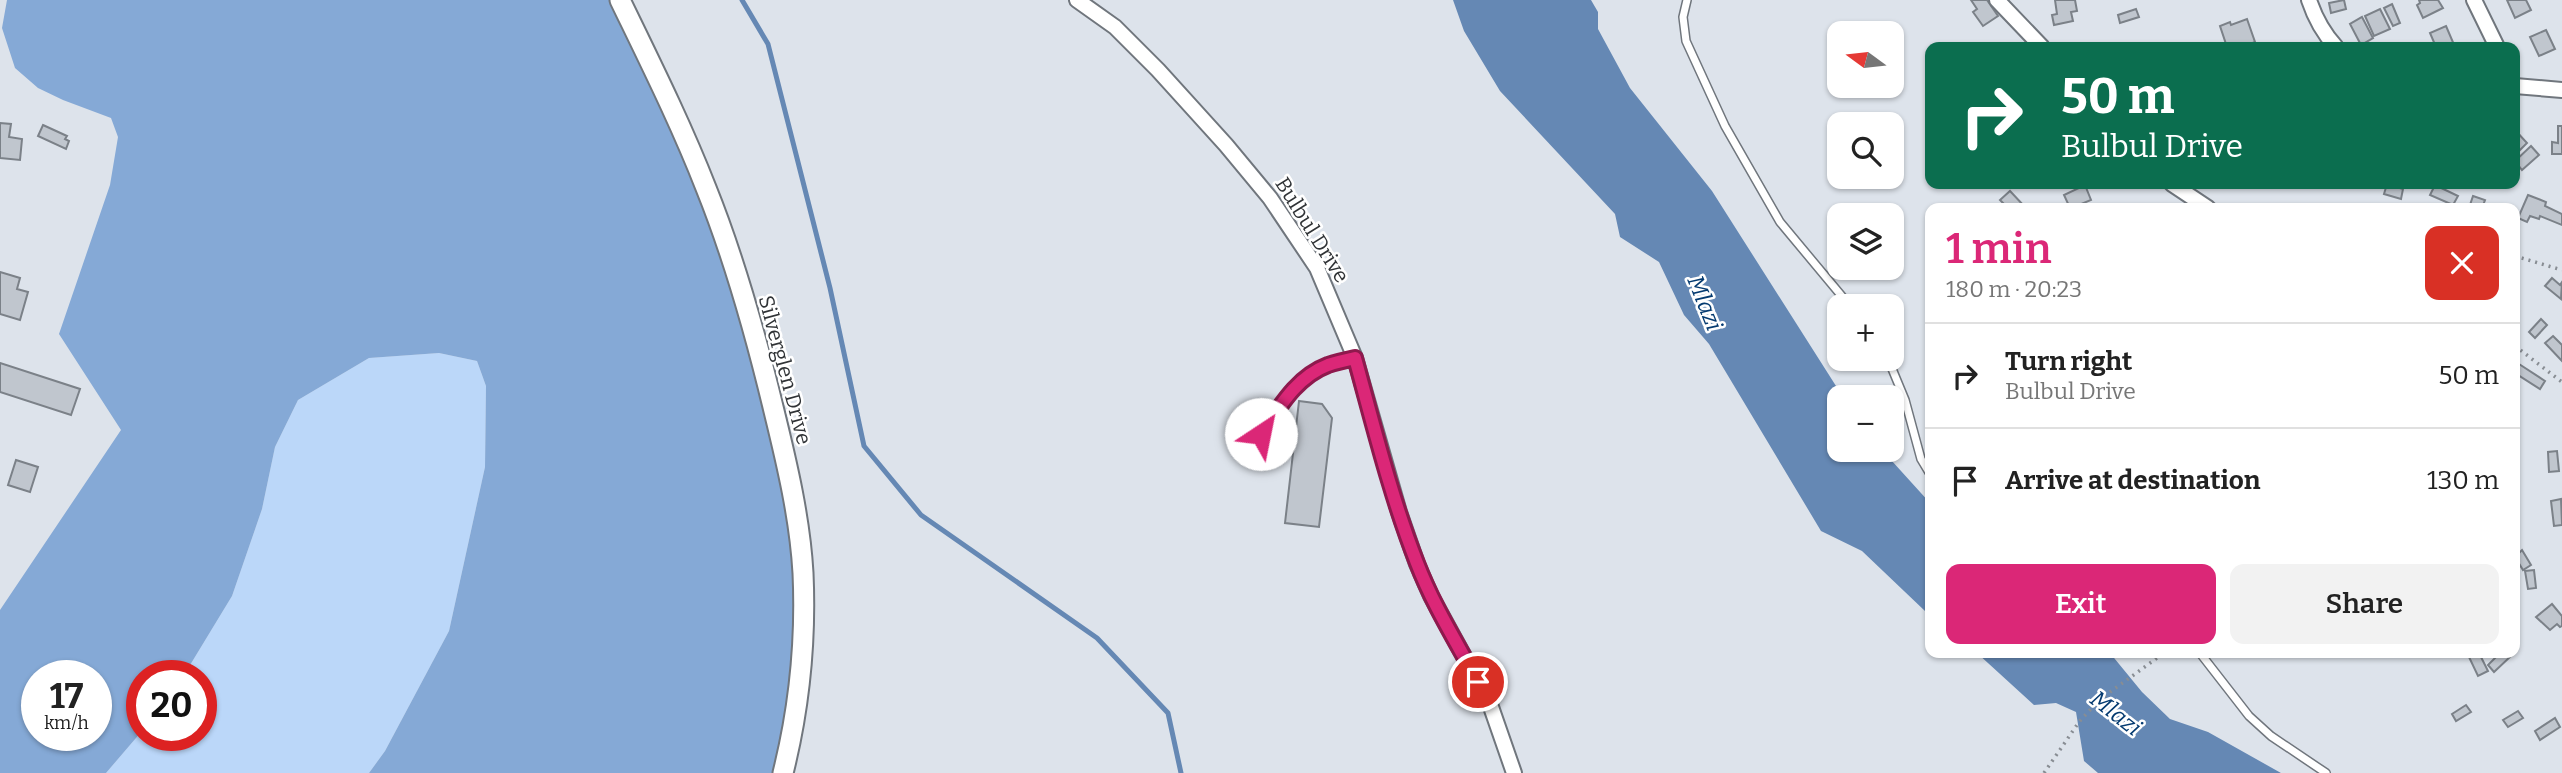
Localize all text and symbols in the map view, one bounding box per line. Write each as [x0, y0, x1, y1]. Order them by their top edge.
north arrow [1827, 21, 1904, 98]
map controls [1827, 21, 1904, 462]
text: 50 m [2061, 67, 2174, 126]
icon: right [1946, 70, 2037, 161]
button: search [1827, 112, 1904, 189]
text: Bulbul Drive [2061, 127, 2243, 165]
street label: Bulbul Drive [1269, 172, 1355, 288]
button: layers [1827, 203, 1904, 280]
text: 1 min [1946, 224, 2052, 274]
button: close [2425, 226, 2499, 300]
water label: Mlazi [1681, 271, 1729, 335]
text: 180 m · 20:23 [1946, 275, 2082, 303]
street label: Silverglen Drive [753, 293, 817, 447]
button: + [1827, 294, 1904, 371]
text: Turn right [2005, 346, 2132, 377]
icon: right [1946, 357, 1984, 395]
text: 50 m [2438, 360, 2499, 391]
text: Bulbul Drive [2005, 377, 2136, 405]
button: − [1827, 385, 1904, 462]
position arrow [1224, 397, 1298, 471]
icon: arrive [1946, 462, 1984, 500]
text: Arrive at destination [2005, 465, 2260, 496]
text: 130 m [2427, 465, 2499, 496]
button: Exit [1946, 564, 2216, 644]
button: Share [2230, 564, 2499, 644]
pin [1448, 652, 1508, 712]
speed limit sign: 20 [126, 660, 217, 751]
icon: arrive [1459, 663, 1497, 701]
text: 17 [50, 675, 83, 717]
water label: Mlazi [2085, 684, 2147, 742]
text: km/h [44, 712, 89, 734]

